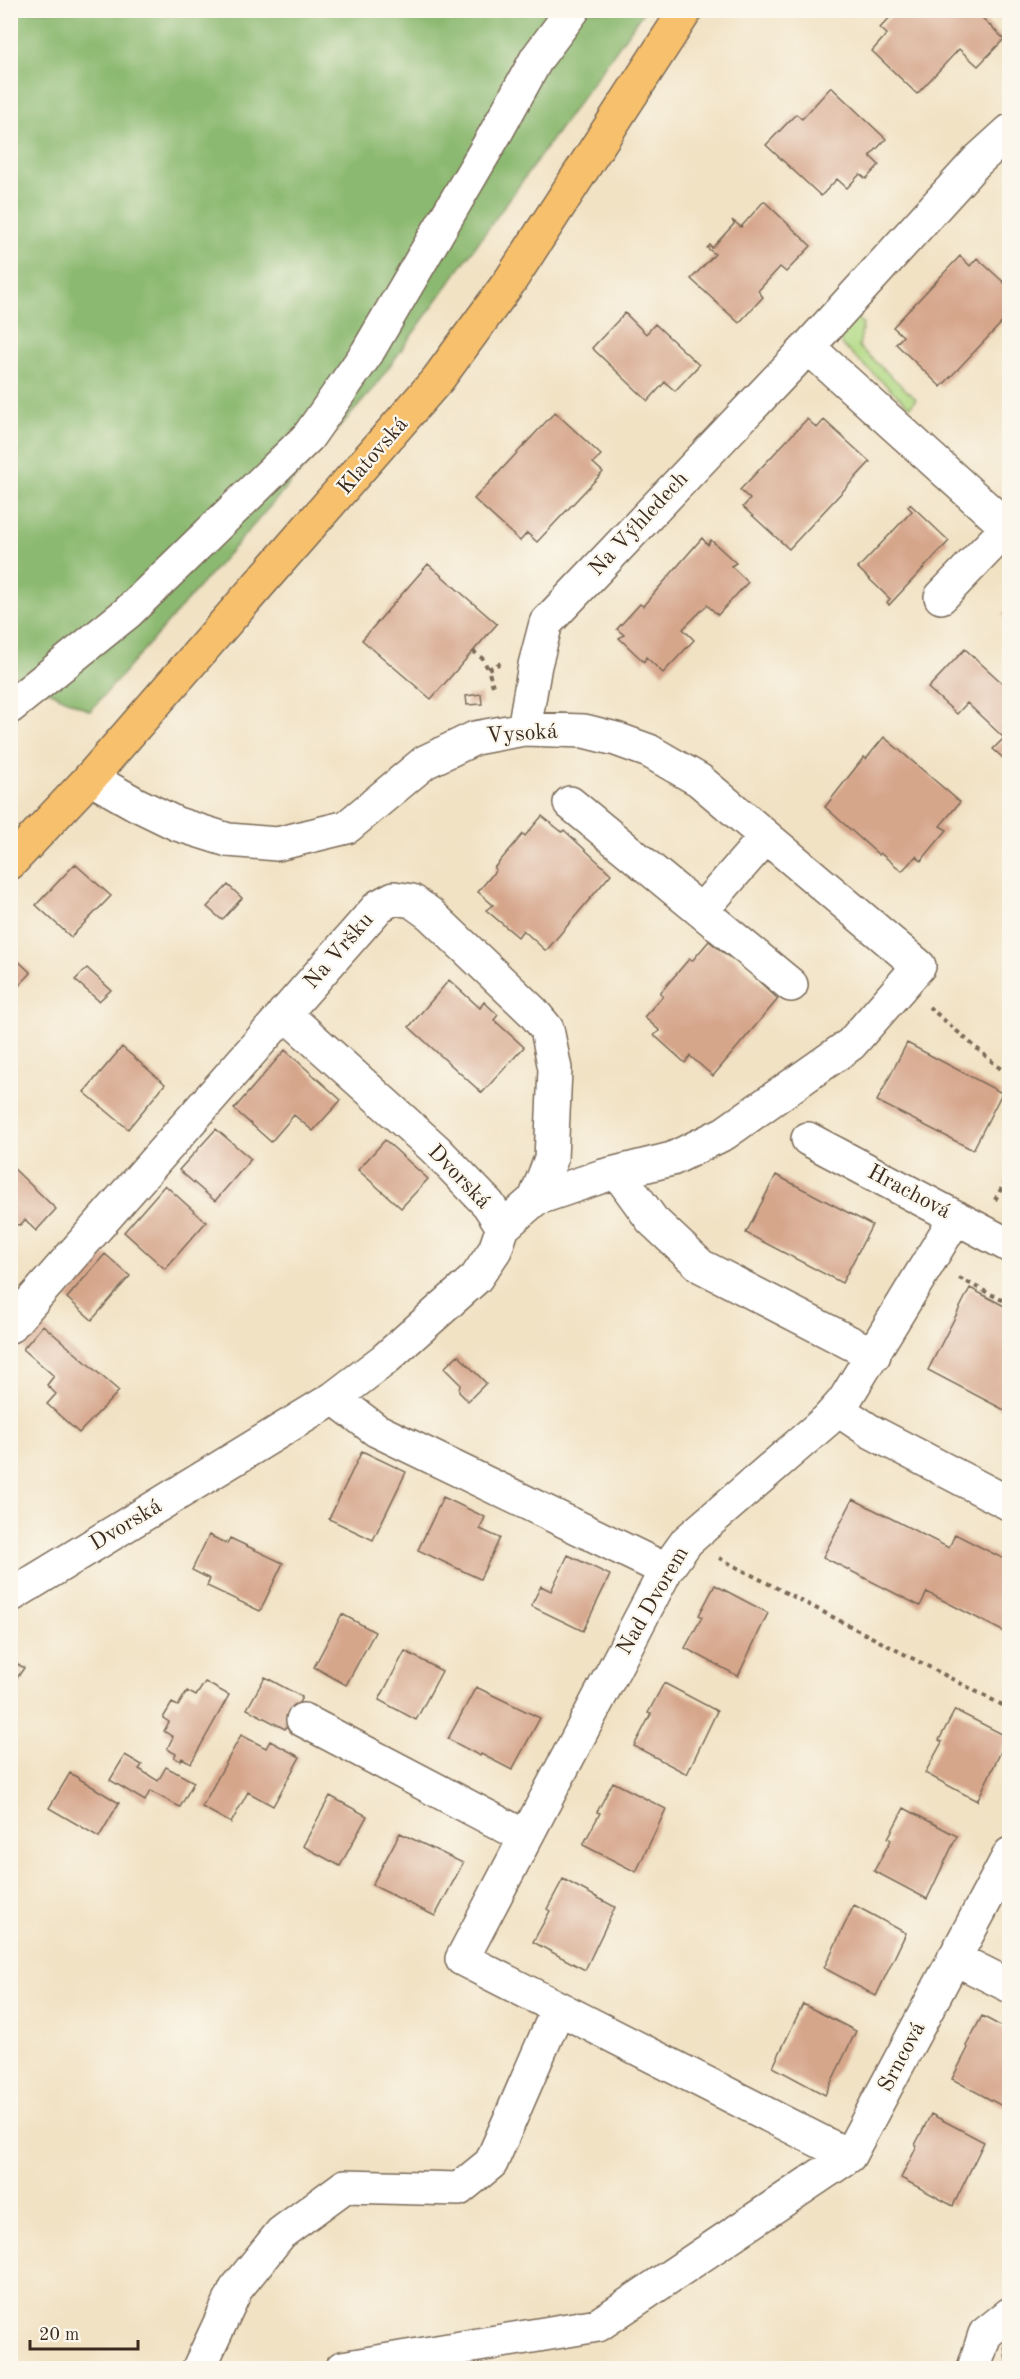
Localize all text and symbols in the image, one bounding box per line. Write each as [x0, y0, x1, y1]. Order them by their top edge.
street label: Klatovská [334, 413, 412, 499]
street label: Na Výhledech [585, 468, 693, 580]
street label: Vysoká [486, 721, 559, 747]
street label: Na Vršku [300, 909, 378, 993]
street label: Dvorská [423, 1141, 495, 1213]
street label: Hrachová [864, 1161, 954, 1223]
street label: Dvorská [86, 1495, 166, 1555]
street label: Nad Dvorem [613, 1543, 693, 1659]
street label: Srncová [874, 2018, 930, 2096]
scale bar [30, 2313, 138, 2351]
text: 20 m [39, 2326, 79, 2344]

